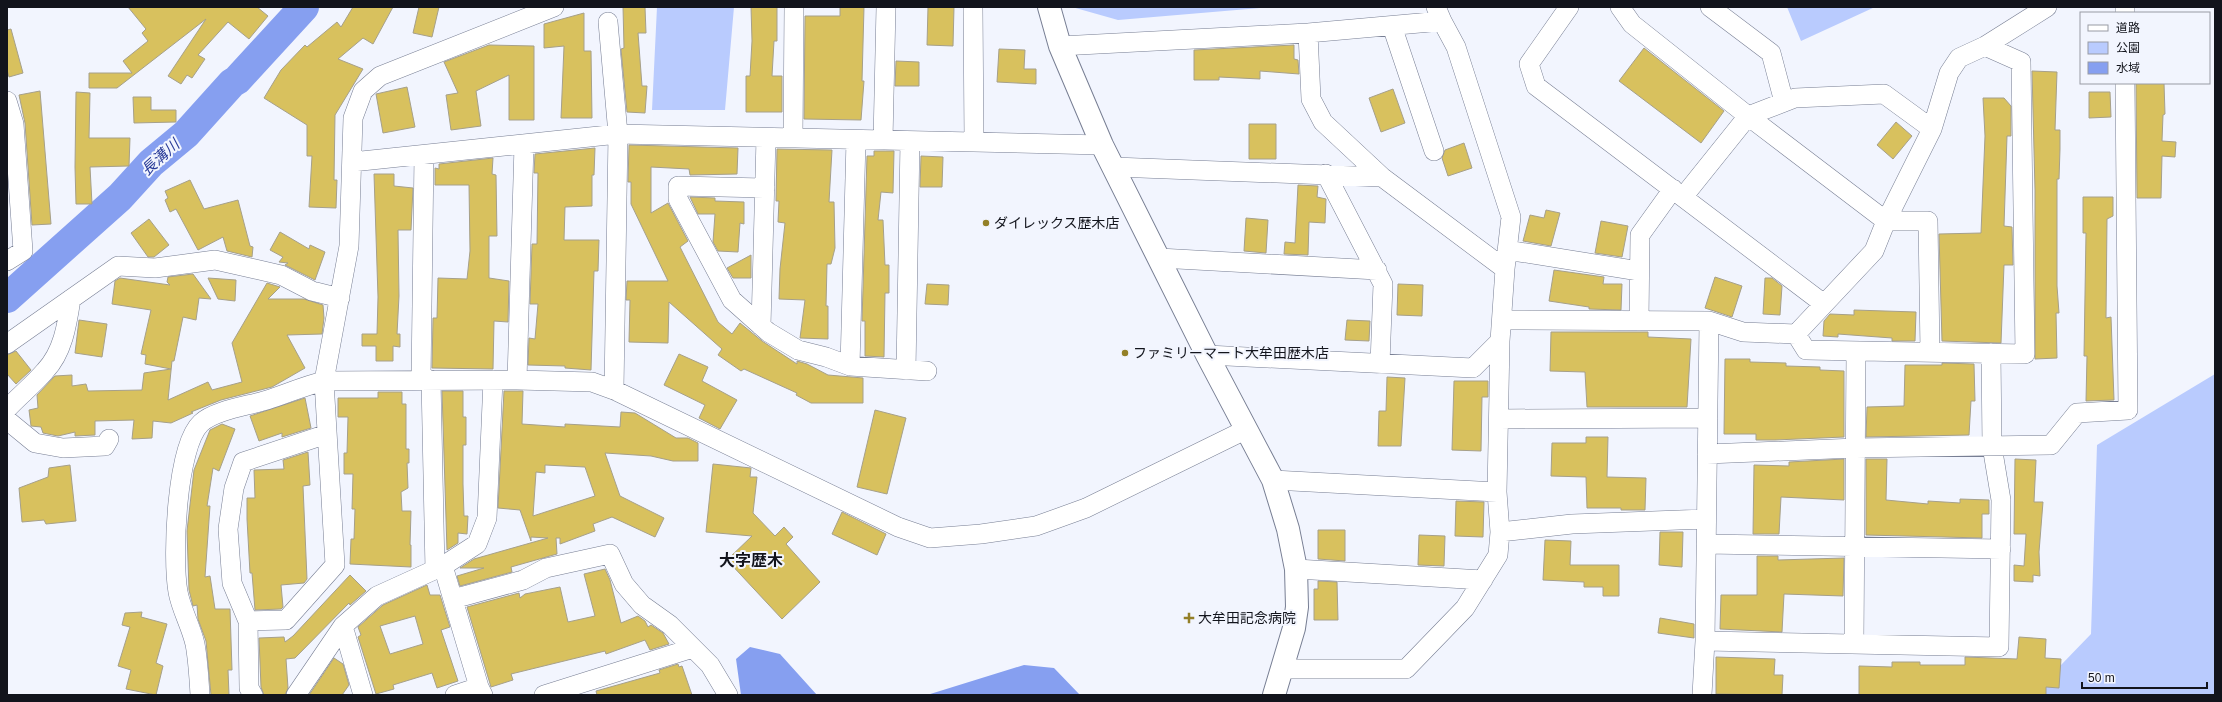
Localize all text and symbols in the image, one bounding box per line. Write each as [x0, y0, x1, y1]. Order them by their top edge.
legend [2080, 12, 2210, 84]
text: 道路 [2116, 21, 2140, 35]
text: 公園 [2116, 41, 2140, 55]
text: 水域 [2116, 61, 2140, 75]
water label: 長溝川 [138, 134, 184, 178]
place label: ダイレックス歴木店 [994, 215, 1120, 231]
marker: ダイレックス歴木店 [981, 218, 991, 228]
place label: ファミリーマート大牟田歴木店 [1133, 345, 1329, 361]
marker: ファミリーマート大牟田歴木店 [1120, 348, 1130, 358]
district label: 大字歴木 [719, 552, 783, 569]
place label: 大牟田記念病院 [1198, 610, 1296, 626]
marker: 大牟田記念病院 [1183, 612, 1195, 624]
scale bar [2082, 664, 2207, 690]
text: 50 m [2088, 671, 2115, 685]

